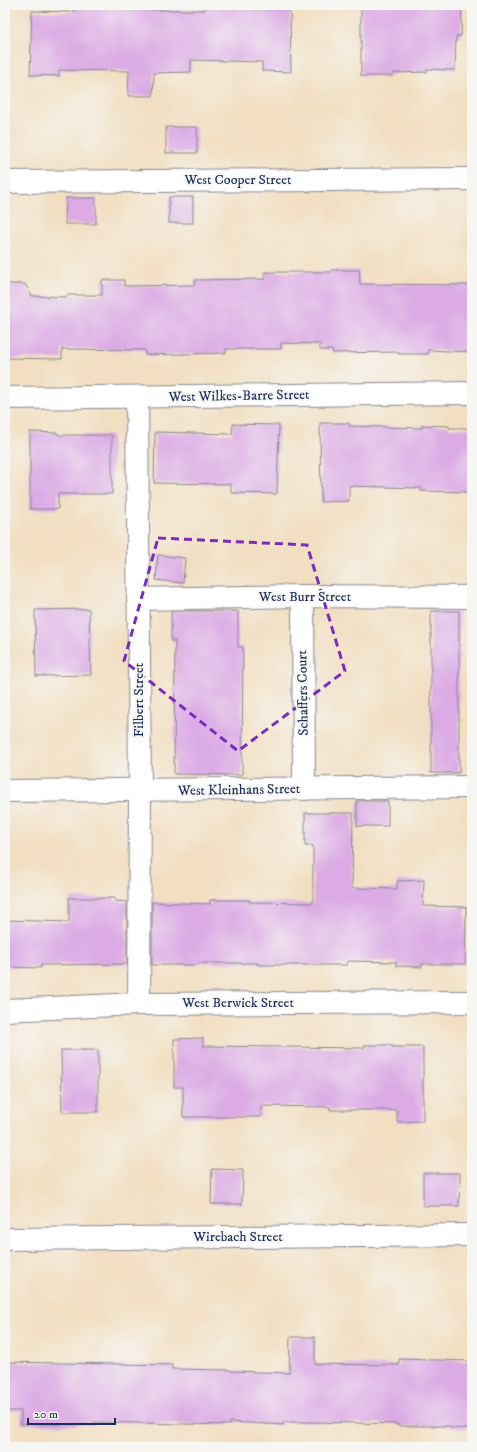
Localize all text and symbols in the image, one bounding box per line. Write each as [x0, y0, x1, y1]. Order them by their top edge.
street label: West Cooper Street [183, 171, 292, 189]
street label: West Wilkes-Barre Street [167, 386, 310, 406]
street label: West Burr Street [258, 588, 352, 606]
street label: Schaffers Court [293, 649, 313, 736]
street label: Filbert Street [130, 662, 148, 737]
street label: West Kleinhans Street [177, 780, 301, 800]
street label: West Berwick Street [181, 994, 294, 1012]
street label: Wirebach Street [192, 1228, 283, 1246]
scale bar [28, 1400, 115, 1426]
text: 20 m [34, 1407, 58, 1422]

